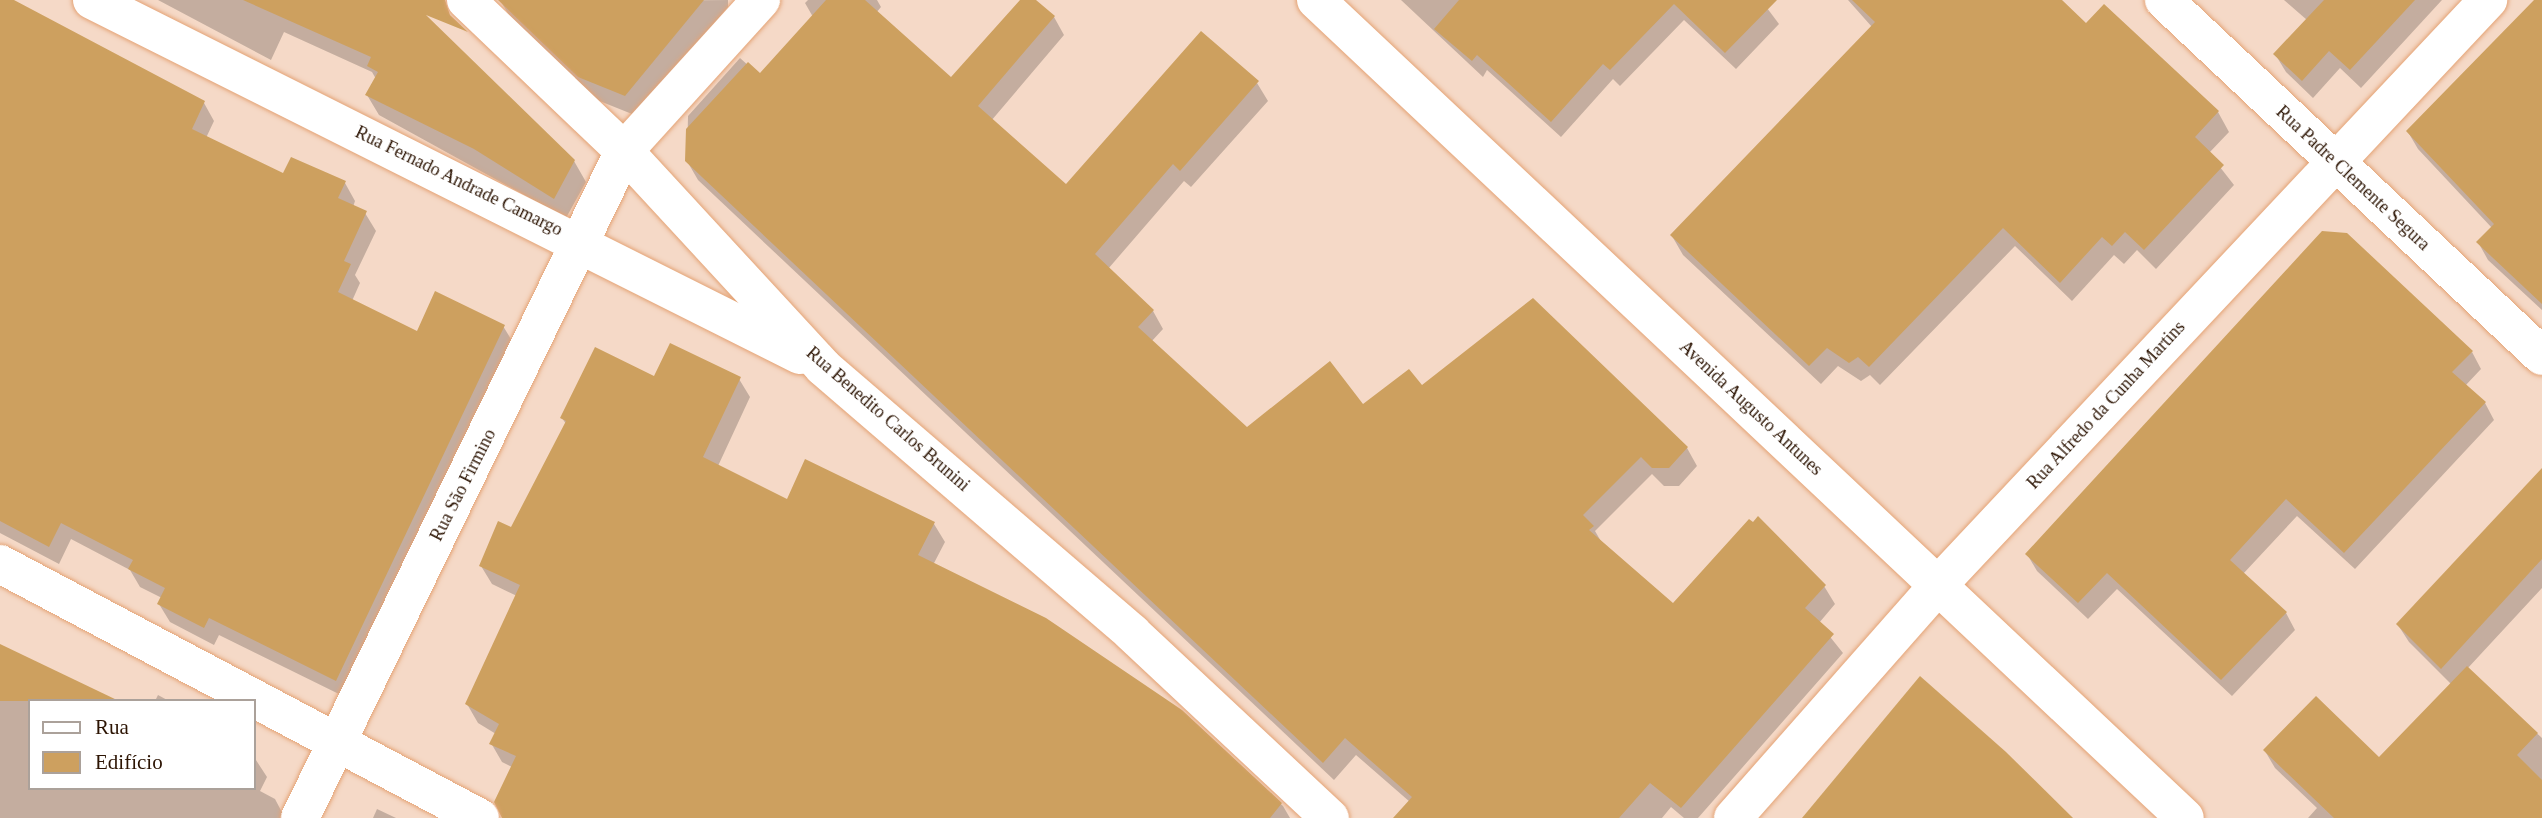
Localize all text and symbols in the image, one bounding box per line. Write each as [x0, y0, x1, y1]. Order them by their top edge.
street label: Rua Padre Clemente Segura [2272, 101, 2434, 255]
street label: Rua Fernado Andrade Camargo [351, 121, 567, 241]
street label: Rua Alfredo da Cunha Martins [2022, 316, 2190, 494]
street label: Avenida Augusto Antunes [1674, 335, 1828, 481]
street label: Rua Benedito Carlos Brunini [802, 342, 974, 496]
street label: Rua São Firmino [425, 425, 501, 545]
legend [28, 699, 256, 790]
text: Rua [95, 715, 129, 739]
text: Edifício [95, 750, 163, 774]

